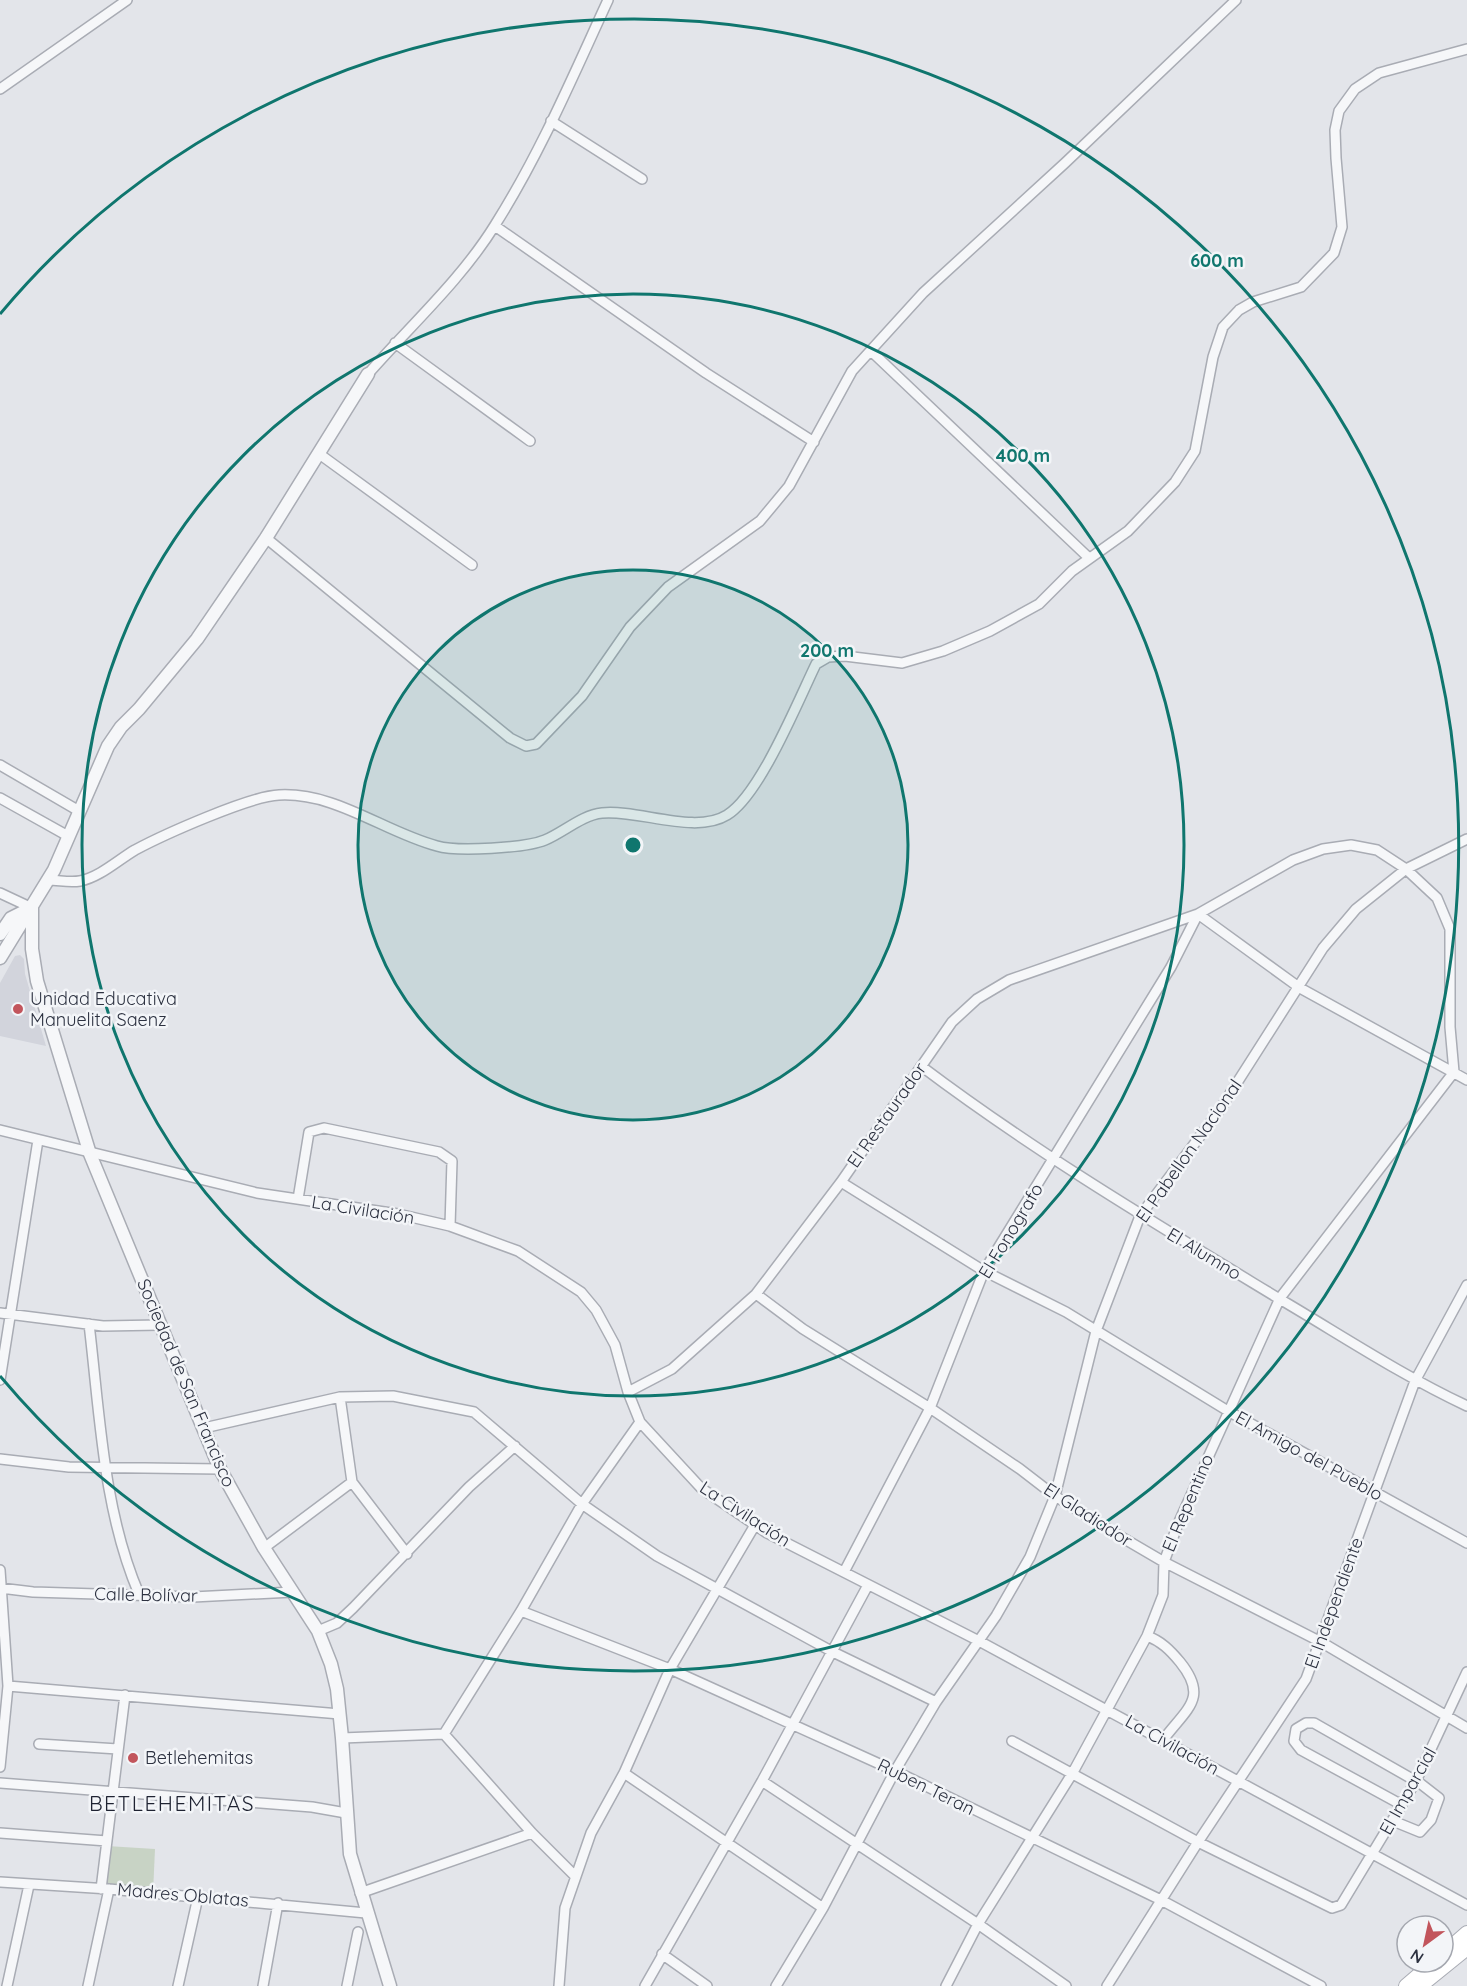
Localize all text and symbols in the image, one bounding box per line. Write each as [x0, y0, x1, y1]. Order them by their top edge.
text: 600 m [1190, 249, 1244, 272]
text: 400 m [996, 444, 1050, 467]
text: 200 m [800, 639, 854, 662]
centre of rings [623, 835, 643, 855]
place label: Unidad Educativa Manuelita Saenz [30, 987, 177, 1031]
marker: Unidad Educativa Manuelita Saenz [11, 1002, 25, 1016]
street label: El Restaurador [842, 1058, 931, 1172]
street label: El Pabellon Nacional [1131, 1075, 1247, 1227]
street label: El Fonografo [973, 1179, 1048, 1282]
street label: La Civilación [310, 1190, 416, 1229]
street label: El Alumno [1163, 1222, 1246, 1285]
street label: Sociedad de San Francisco [132, 1275, 241, 1490]
street label: El Amigo del Pueblo [1232, 1406, 1387, 1506]
street label: El Repentino [1157, 1450, 1218, 1555]
street label: La Civilación [695, 1476, 795, 1552]
street label: El Gladiador [1040, 1477, 1137, 1552]
street label: El Independiente [1299, 1534, 1368, 1672]
street label: Calle Bolívar [94, 1582, 198, 1607]
street label: La Civilación [1121, 1709, 1223, 1780]
street label: El Imparcial [1374, 1743, 1441, 1839]
place label: Betlehemitas [145, 1746, 253, 1769]
marker: Betlehemitas [126, 1751, 140, 1765]
street label: Ruben Teran [874, 1753, 979, 1820]
district label: BETLEHEMITAS [89, 1790, 255, 1816]
street label: Madres Oblatas [116, 1877, 250, 1912]
north arrow [1395, 1914, 1455, 1974]
text: N [1406, 1945, 1427, 1968]

